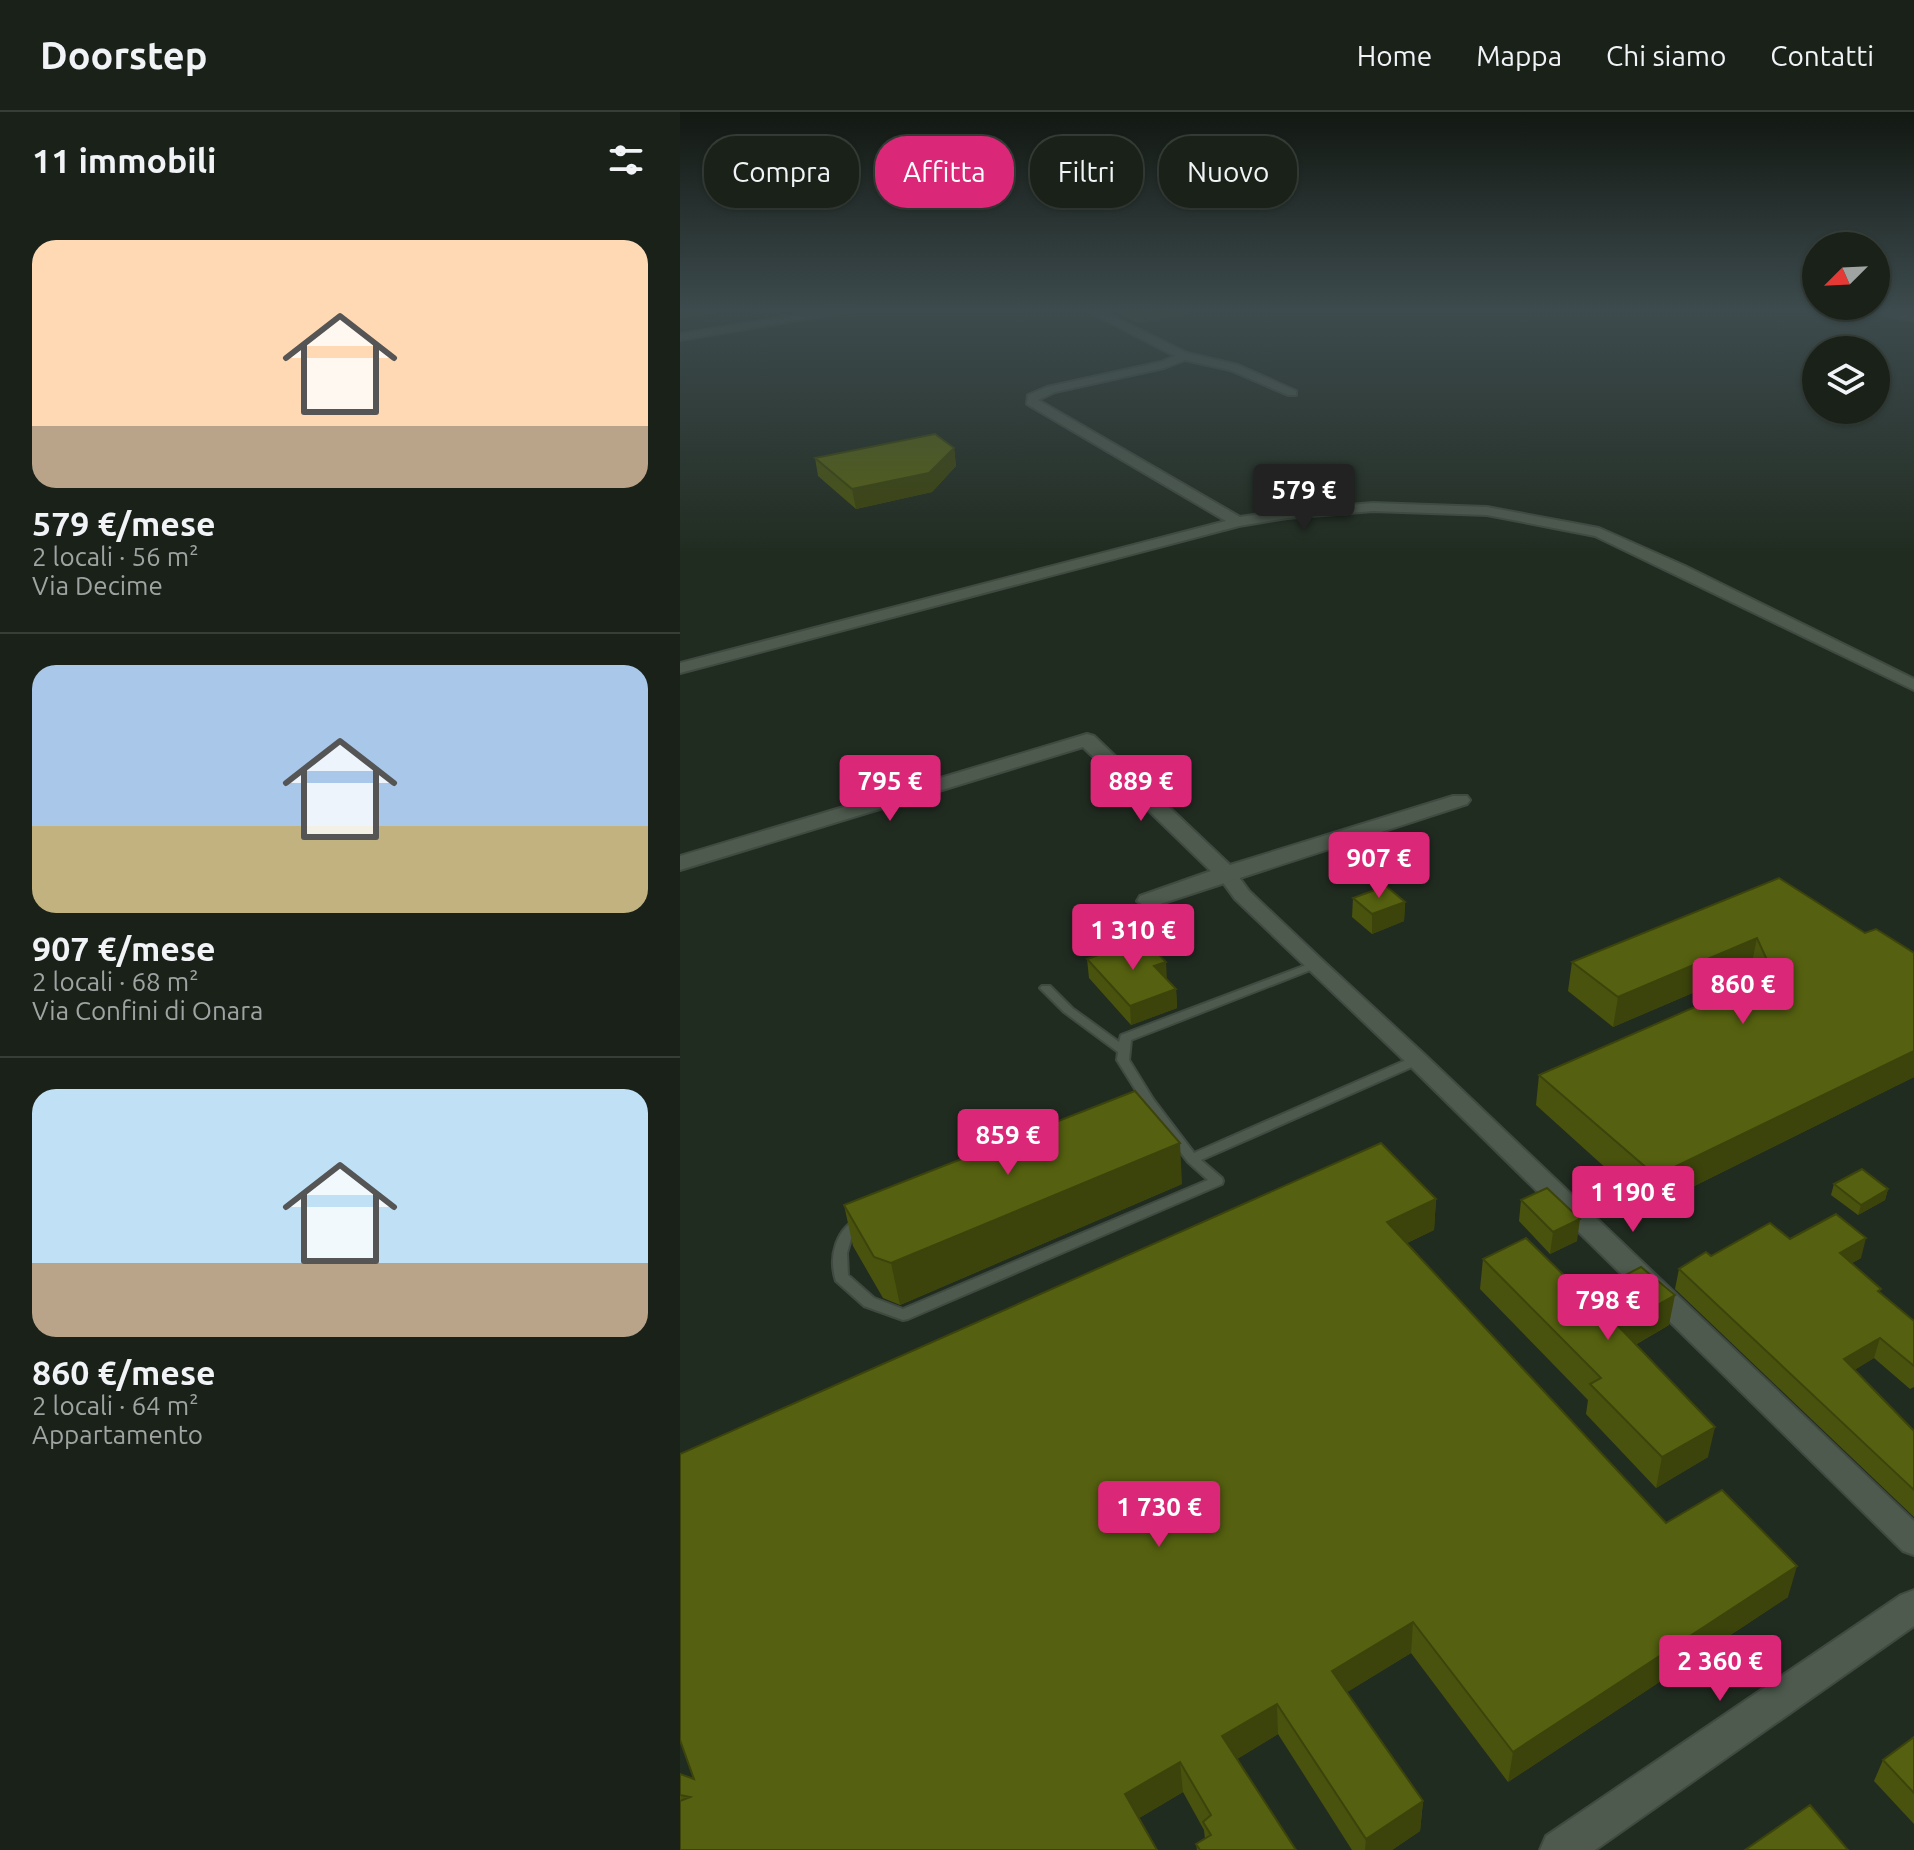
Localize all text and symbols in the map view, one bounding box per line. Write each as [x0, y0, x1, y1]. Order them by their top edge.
text: Doorstep [40, 34, 207, 76]
text: Home [1357, 40, 1432, 71]
text: Mappa [1476, 40, 1562, 71]
text: Chi siamo [1606, 40, 1726, 71]
text: Contatti [1770, 40, 1874, 71]
chip: Compra [704, 136, 859, 208]
chip: Affitta [875, 136, 1014, 208]
chip: Filtri [1030, 136, 1143, 208]
chip: Nuovo [1159, 136, 1297, 208]
icon: filters [604, 138, 648, 182]
text: 11 immobili [32, 141, 217, 179]
north arrow [1802, 232, 1890, 320]
map controls [1802, 232, 1890, 424]
icon: home [268, 292, 412, 436]
button: layers [1802, 336, 1890, 424]
pin: 579 € [1248, 464, 1360, 532]
text: 579 € [1272, 475, 1336, 504]
text: 579 €/mese [32, 504, 216, 542]
text: 2 locali · 56 m² [32, 542, 199, 571]
text: Via Decime [32, 571, 163, 600]
icon: home [268, 717, 412, 861]
pin: 795 € [834, 755, 946, 823]
pin: 889 € [1085, 755, 1197, 823]
text: 795 € [858, 766, 922, 795]
text: 889 € [1109, 766, 1173, 795]
pin: 907 € [1323, 832, 1435, 900]
text: 907 € [1347, 843, 1411, 872]
pin: 1 310 € [1059, 904, 1207, 972]
text: 1 310 € [1090, 915, 1176, 944]
text: 907 €/mese [32, 929, 216, 967]
pin: 860 € [1687, 958, 1799, 1026]
text: 2 locali · 68 m² [32, 967, 199, 996]
text: 860 € [1711, 969, 1775, 998]
text: Via Confini di Onara [32, 996, 263, 1025]
pin: 859 € [952, 1109, 1064, 1177]
text: 859 € [976, 1120, 1040, 1149]
icon: home [268, 1141, 412, 1285]
pin: 1 190 € [1559, 1166, 1707, 1234]
text: 1 190 € [1590, 1177, 1676, 1206]
pin: 798 € [1552, 1274, 1664, 1342]
text: 798 € [1576, 1285, 1640, 1314]
text: 860 €/mese [32, 1353, 216, 1391]
text: 2 locali · 64 m² [32, 1391, 199, 1420]
text: Appartamento [32, 1420, 203, 1449]
pin: 1 730 € [1085, 1481, 1233, 1549]
text: 1 730 € [1116, 1492, 1202, 1521]
pin: 2 360 € [1646, 1635, 1794, 1703]
text: 2 360 € [1677, 1646, 1763, 1675]

